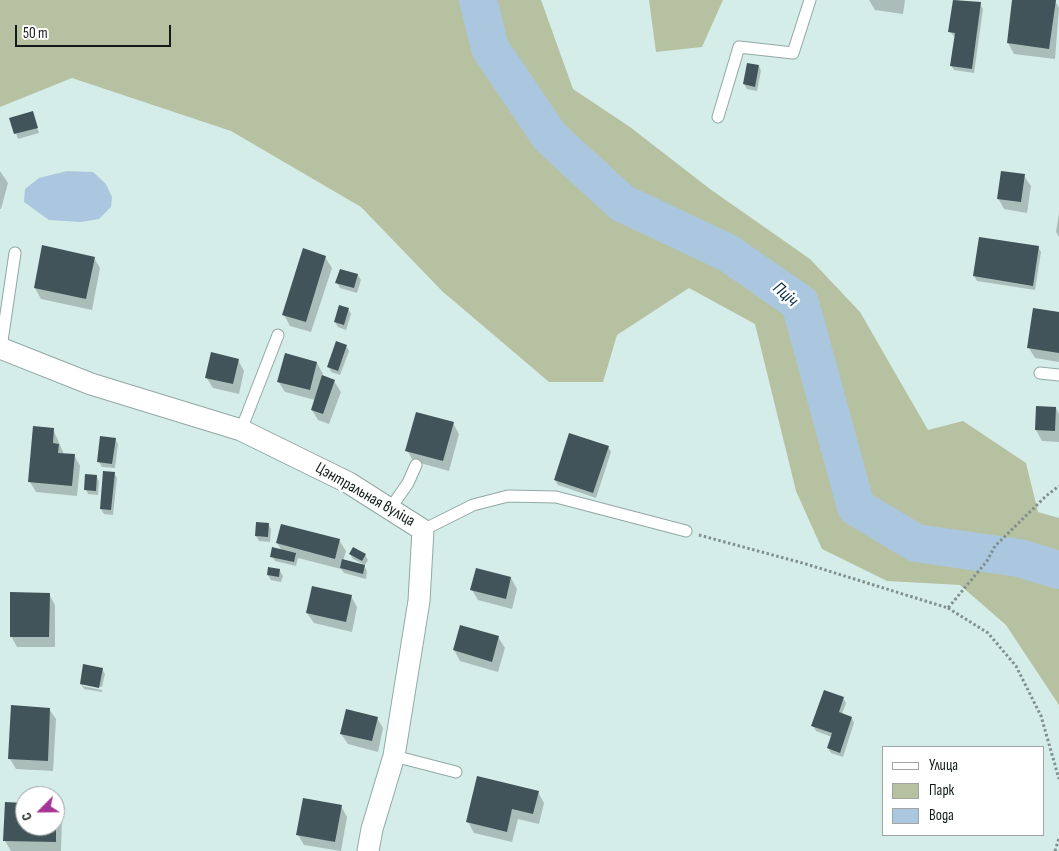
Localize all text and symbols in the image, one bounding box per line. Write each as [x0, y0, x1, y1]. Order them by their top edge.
scale bar [18, 15, 174, 47]
text: 50 m [23, 24, 48, 43]
water label: Пціч [768, 278, 802, 312]
street label: Цэнтральная вуліца [312, 459, 418, 531]
legend [882, 746, 1044, 836]
text: Улица [929, 756, 958, 775]
text: Парк [929, 781, 954, 800]
north arrow [15, 786, 65, 836]
text: Вода [929, 806, 954, 825]
text: С [17, 810, 36, 823]

